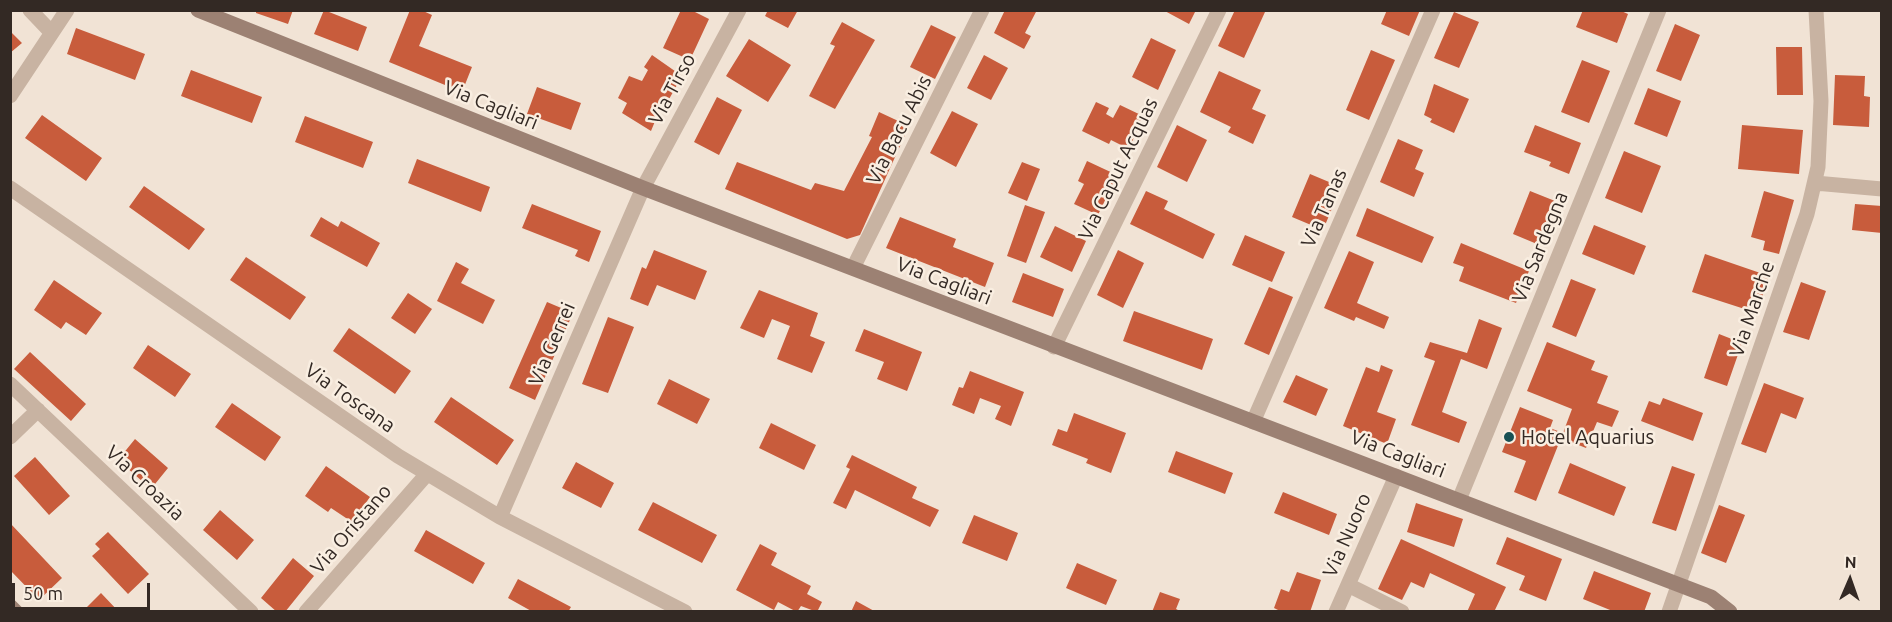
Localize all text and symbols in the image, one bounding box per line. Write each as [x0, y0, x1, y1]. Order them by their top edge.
street label: Via Tirso [643, 49, 701, 129]
street label: Via Bacu Abis [861, 71, 937, 189]
street label: Via Cagliari [440, 75, 542, 135]
street label: Via Caput Acquas [1073, 94, 1163, 244]
street label: Via Tanas [1296, 165, 1352, 251]
street label: Via Sardegna [1507, 188, 1573, 306]
street label: Via Cagliari [893, 252, 995, 310]
street label: Via Marche [1724, 258, 1780, 360]
street label: Via Gerrei [524, 299, 580, 389]
street label: Via Toscana [300, 358, 400, 438]
street label: Via Cagliari [1347, 425, 1449, 483]
place label: Hotel Aquarius [1521, 425, 1654, 449]
marker: Hotel Aquarius [1502, 430, 1516, 444]
street label: Via Croazia [101, 440, 189, 526]
street label: Via Oristano [306, 479, 396, 579]
street label: Via Nuoro [1318, 489, 1376, 581]
north arrow [1820, 550, 1880, 610]
text: N [1844, 553, 1857, 571]
scale bar [15, 571, 153, 609]
text: 50 m [23, 583, 63, 603]

